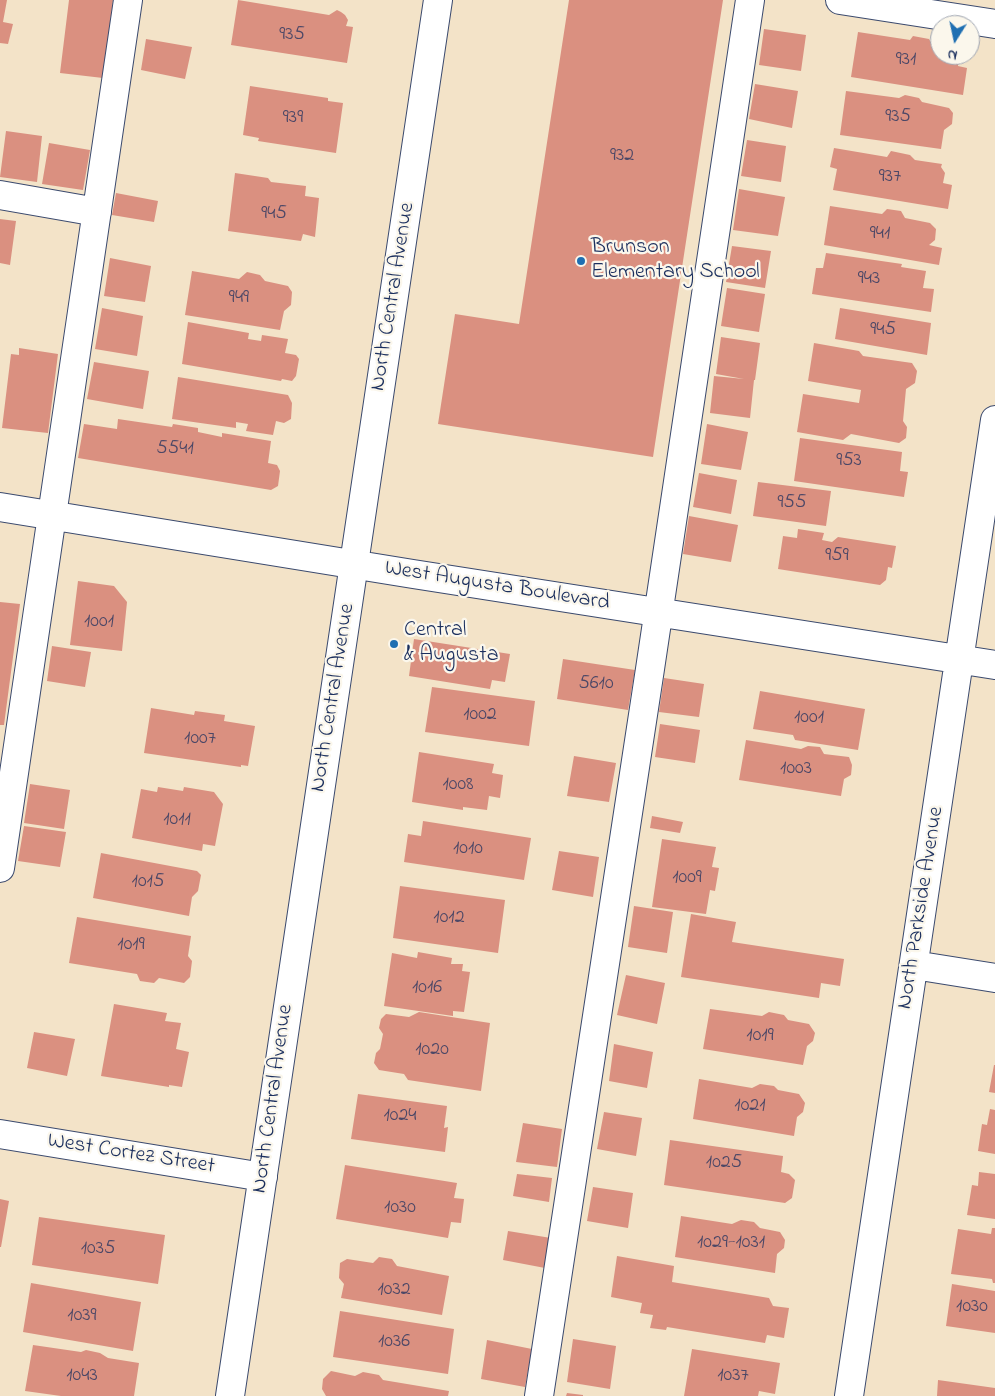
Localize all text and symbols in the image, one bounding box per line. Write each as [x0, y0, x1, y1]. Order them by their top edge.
north arrow [930, 15, 980, 65]
house number: 935 [279, 24, 305, 48]
text: N [946, 43, 959, 65]
house number: 931 [896, 49, 916, 73]
house number: 935 [885, 106, 911, 130]
house number: 939 [283, 107, 303, 131]
house number: 932 [610, 145, 634, 169]
house number: 937 [879, 166, 901, 190]
street label: North Central Avenue [366, 201, 422, 393]
house number: 945 [261, 203, 287, 227]
house number: 941 [870, 223, 890, 247]
place label: Brunson Elementary School [591, 235, 760, 286]
marker: Brunson Elementary School [575, 255, 587, 267]
house number: 943 [858, 268, 880, 292]
house number: 949 [229, 287, 249, 311]
house number: 945 [870, 319, 896, 343]
house number: 5541 [156, 438, 194, 462]
house number: 953 [836, 450, 862, 474]
house number: 955 [778, 492, 806, 516]
house number: 959 [825, 545, 849, 569]
street label: West Augusta Boulevard [383, 556, 611, 618]
street label: North Central Avenue [306, 602, 362, 794]
house number: 1001 [84, 611, 114, 635]
place label: Central & Augusta [404, 618, 499, 670]
marker: Central & Augusta [388, 638, 400, 650]
house number: 5610 [578, 673, 614, 697]
house number: 1002 [463, 704, 497, 728]
house number: 1001 [794, 707, 824, 731]
house number: 1007 [184, 728, 216, 752]
house number: 1003 [780, 758, 812, 782]
house number: 1008 [442, 774, 474, 798]
street label: North Parkside Avenue [893, 805, 951, 1011]
house number: 1011 [163, 809, 191, 833]
house number: 1010 [453, 838, 483, 862]
house number: 1009 [672, 867, 702, 891]
house number: 1015 [132, 871, 164, 895]
house number: 1012 [433, 907, 465, 931]
house number: 1019 [117, 934, 145, 958]
house number: 1016 [412, 977, 442, 1001]
street label: North Central Avenue [248, 1003, 300, 1195]
house number: 1019 [746, 1025, 774, 1049]
house number: 1020 [415, 1039, 449, 1063]
house number: 1021 [734, 1095, 766, 1119]
house number: 1024 [383, 1105, 417, 1129]
street label: West Cortez Street [46, 1129, 216, 1181]
house number: 1025 [706, 1152, 742, 1176]
house number: 1030 [384, 1197, 416, 1221]
house number: 1029-1031 [697, 1232, 765, 1256]
house number: 1035 [81, 1238, 115, 1262]
house number: 1032 [377, 1279, 411, 1303]
house number: 1030 [956, 1296, 988, 1320]
house number: 1039 [67, 1305, 97, 1329]
house number: 1036 [378, 1331, 410, 1355]
house number: 1043 [66, 1365, 98, 1389]
house number: 1037 [717, 1365, 749, 1389]

